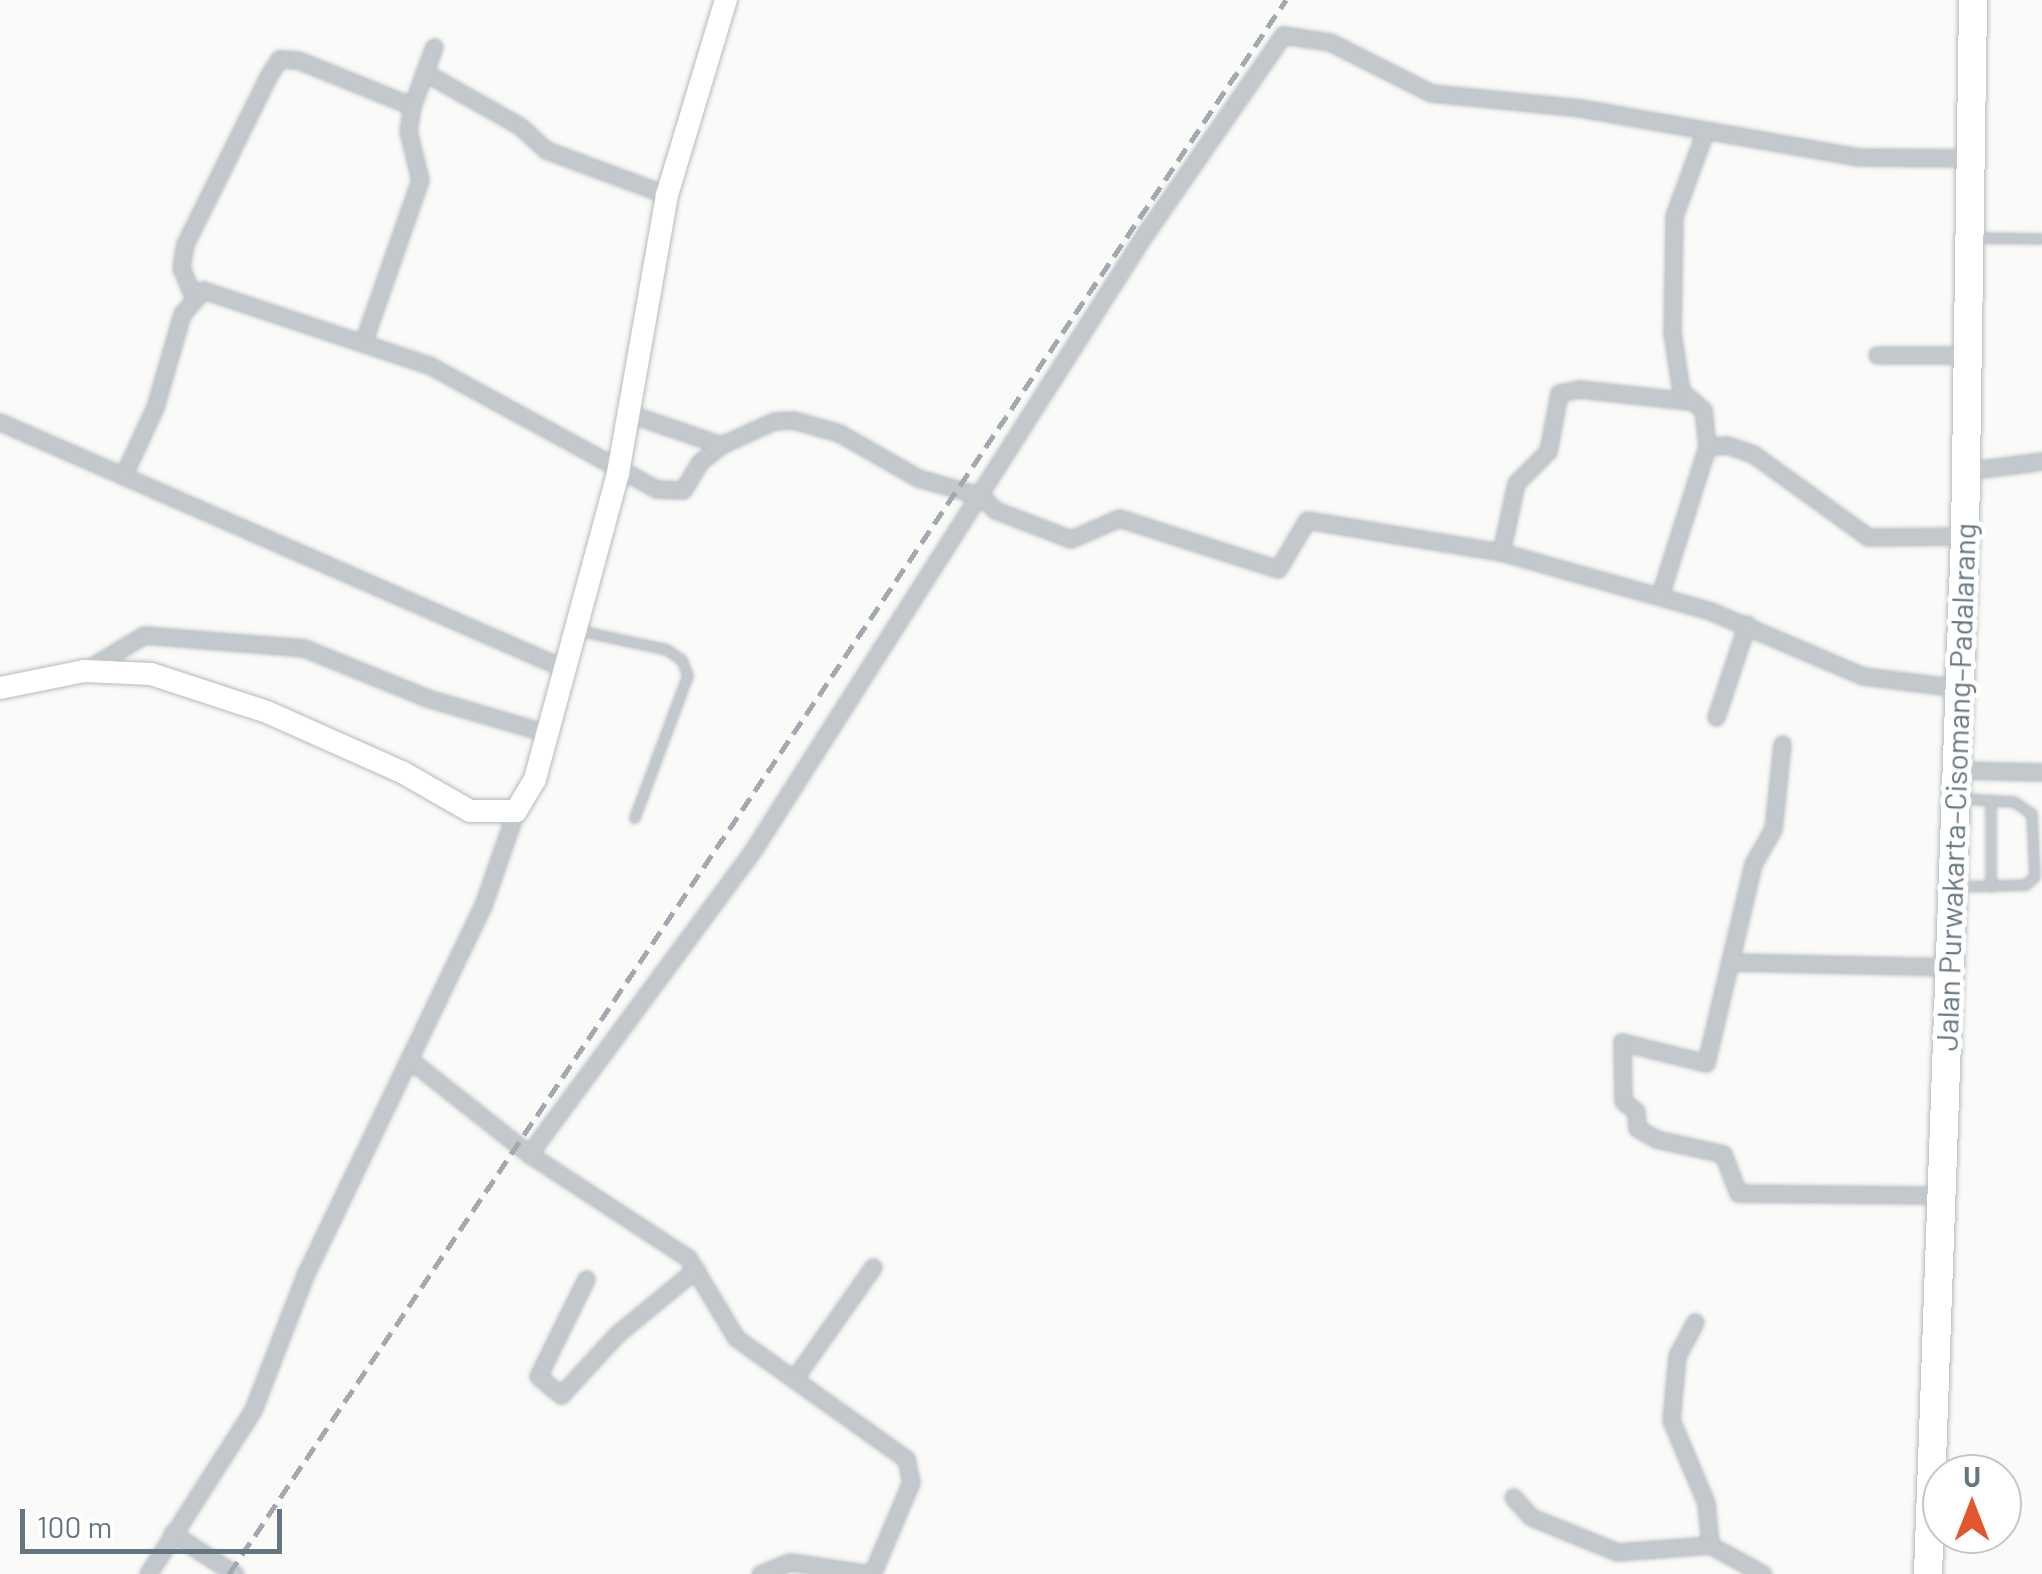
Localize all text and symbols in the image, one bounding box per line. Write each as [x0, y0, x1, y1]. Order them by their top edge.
street label: Jalan Purwakarta–Cisomang–Padalarang [1928, 522, 1982, 1052]
north arrow [1922, 1454, 2022, 1554]
text: U [1963, 1459, 1981, 1493]
scale bar [25, 1489, 288, 1551]
text: 100 m [37, 1508, 112, 1544]

